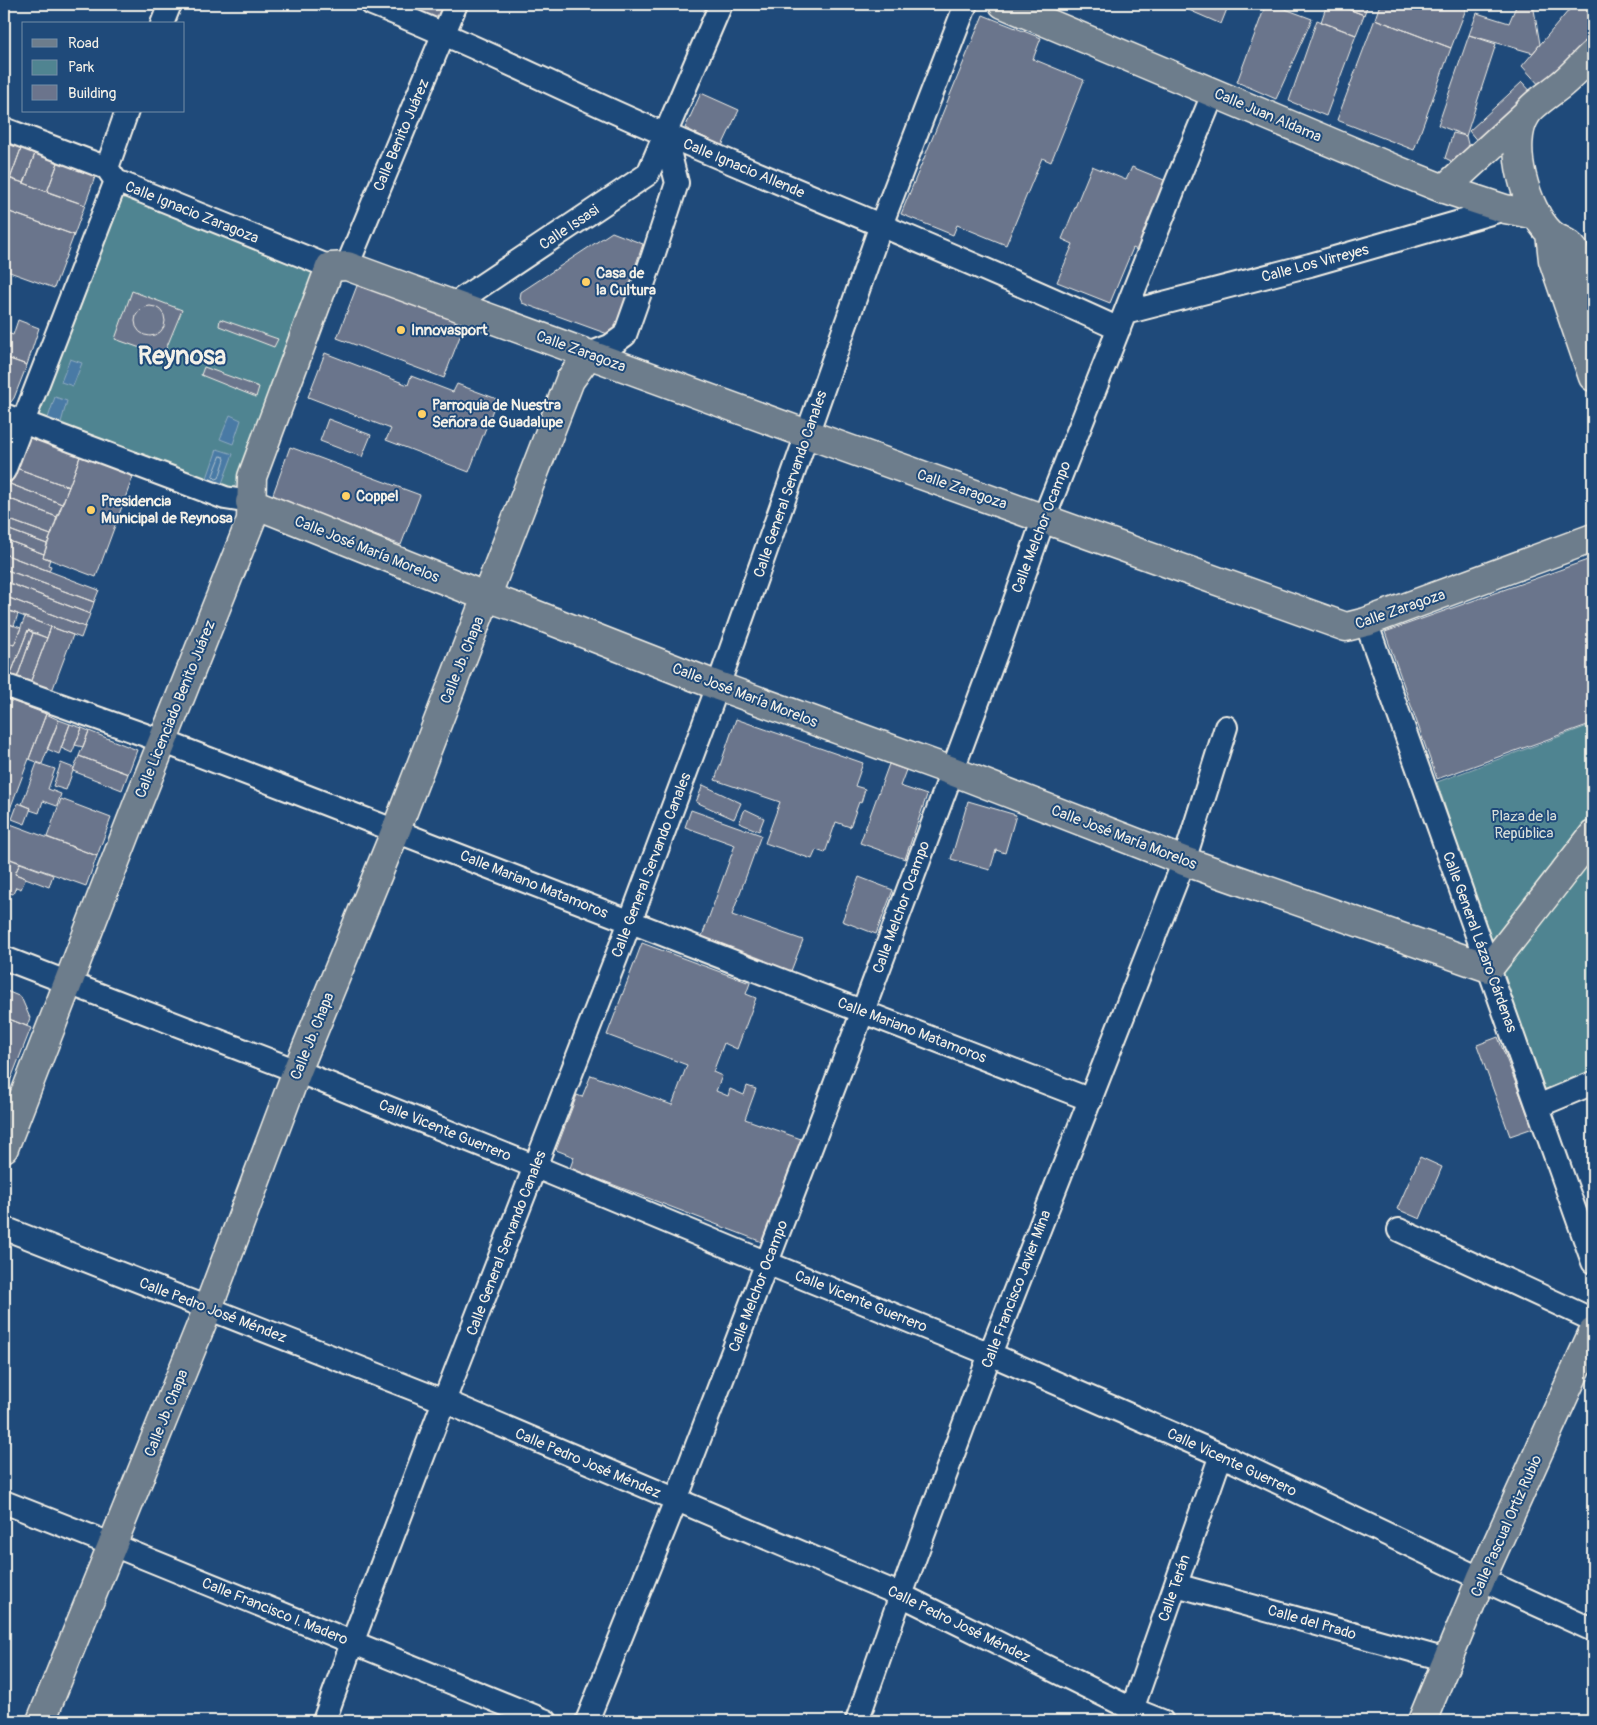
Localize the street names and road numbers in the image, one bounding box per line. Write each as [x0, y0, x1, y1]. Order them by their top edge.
street label: Calle Benito Juárez [369, 76, 434, 194]
street label: Calle Juan Aldama [1211, 84, 1324, 147]
street label: Calle Ignacio Allende [680, 134, 808, 203]
street label: Calle Ignacio Zaragoza [122, 177, 262, 248]
street label: Calle Issasi [536, 200, 603, 254]
street label: Calle Los Virreyes [1259, 240, 1371, 287]
street label: Calle Zaragoza [533, 326, 628, 376]
street label: Calle General Servando Canales [749, 388, 832, 580]
street label: Calle Melchor Ocampo [1008, 459, 1075, 596]
street label: Calle Zaragoza [914, 465, 1009, 514]
street label: Calle José María Morelos [292, 512, 442, 587]
street label: Calle Zaragoza [1353, 585, 1448, 634]
street label: Calle Jb. Chapa [436, 614, 489, 707]
street label: Calle Licenciado Benito Juárez [131, 617, 220, 801]
street label: Calle José María Morelos [669, 659, 821, 732]
street label: Calle General Servando Canales [607, 770, 696, 960]
street label: Calle José María Morelos [1048, 801, 1200, 874]
street label: Calle Melchor Ocampo [869, 838, 934, 976]
street label: Calle Mariano Matamoros [457, 846, 611, 923]
street label: Calle General Lázaro Cárdenas [1438, 849, 1521, 1035]
street label: Calle Jb. Chapa [286, 990, 339, 1083]
street label: Calle Mariano Matamoros [835, 993, 989, 1068]
street label: Calle Vicente Guerrero [376, 1095, 514, 1166]
street label: Calle General Servando Canales [462, 1148, 551, 1338]
street label: Calle Francisco Javier Mina [978, 1207, 1055, 1371]
street label: Calle Melchor Ocampo [725, 1218, 792, 1355]
street label: Calle Vicente Guerrero [792, 1266, 930, 1337]
street label: Calle Pedro José Méndez [136, 1274, 289, 1347]
street label: Calle Jb. Chapa [140, 1367, 193, 1460]
street label: Calle Pedro José Méndez [512, 1424, 664, 1503]
street label: Calle Vicente Guerrero [1164, 1424, 1300, 1501]
street label: Calle Pascual Ortiz Rubio [1467, 1452, 1546, 1600]
street label: Calle Terán [1154, 1552, 1195, 1624]
street label: Calle Francisco I. Madero [199, 1573, 351, 1649]
street label: Calle Pedro José Méndez [884, 1582, 1033, 1667]
street label: Calle del Prado [1265, 1601, 1358, 1644]

